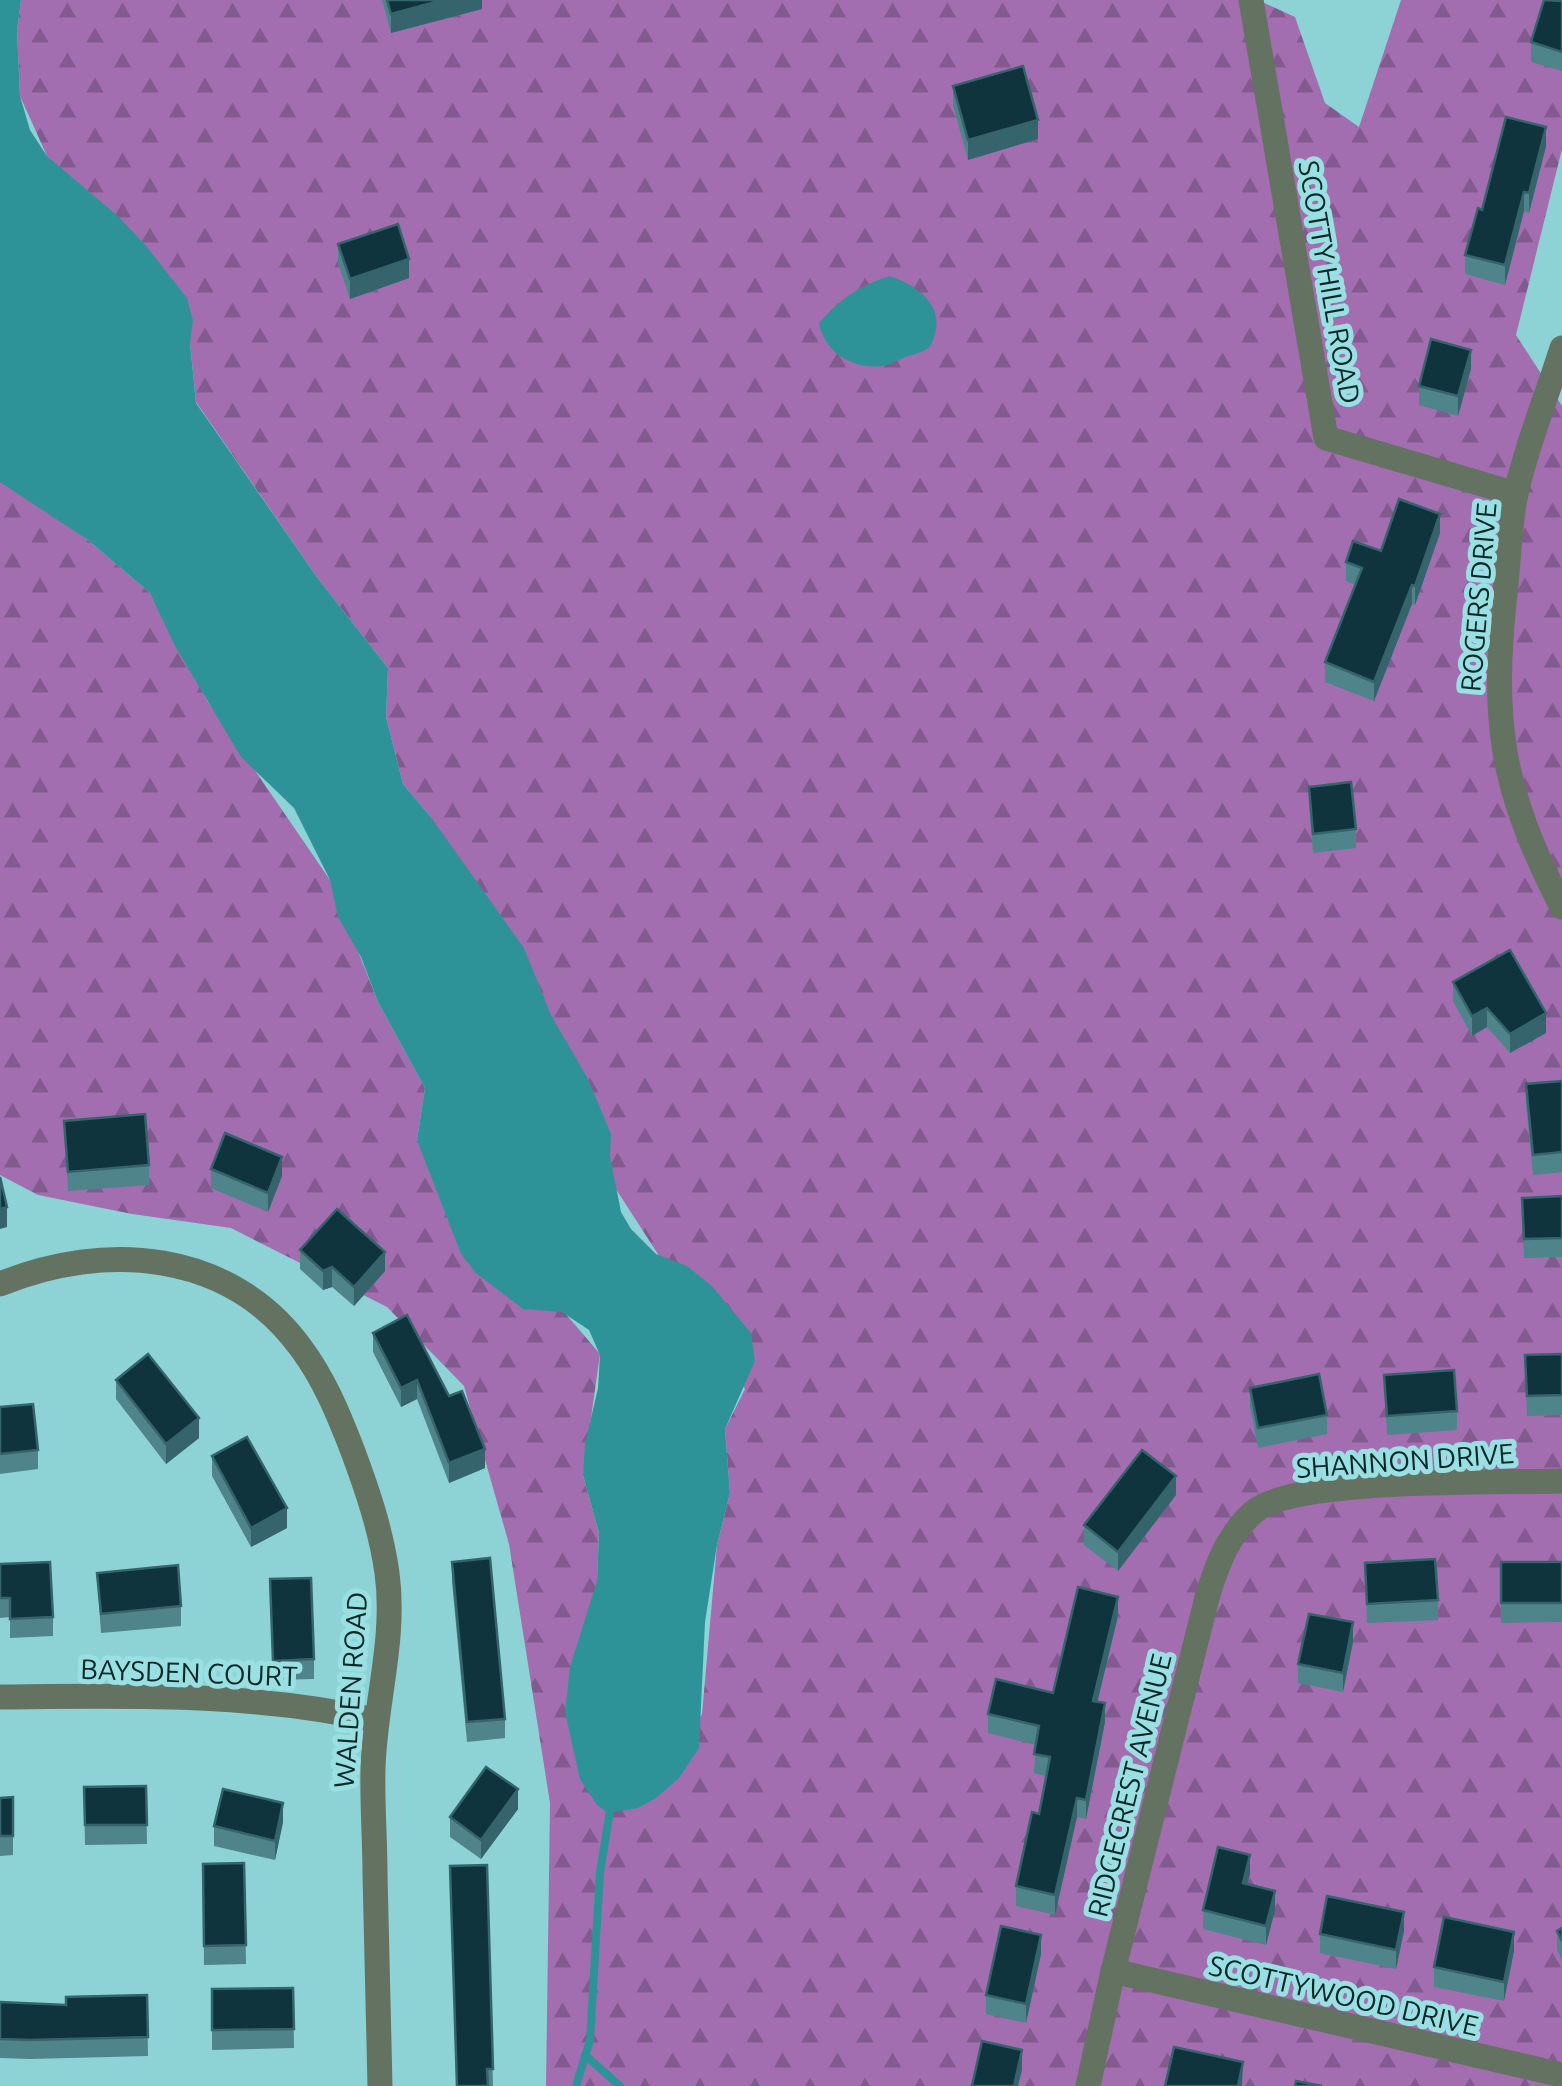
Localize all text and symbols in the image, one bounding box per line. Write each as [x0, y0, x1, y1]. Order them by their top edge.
street label: SCOTTY HILL ROAD [1293, 158, 1367, 406]
street label: ROGERS DRIVE [1454, 501, 1502, 693]
street label: SHANNON DRIVE [1295, 1437, 1515, 1483]
street label: WALDEN ROAD [328, 1591, 372, 1789]
street label: RIDGECREST AVENUE [1081, 1650, 1177, 1920]
street label: BAYSDEN COURT [80, 1653, 299, 1691]
street label: SCOTTYWOOD DRIVE [1206, 1949, 1482, 2041]

